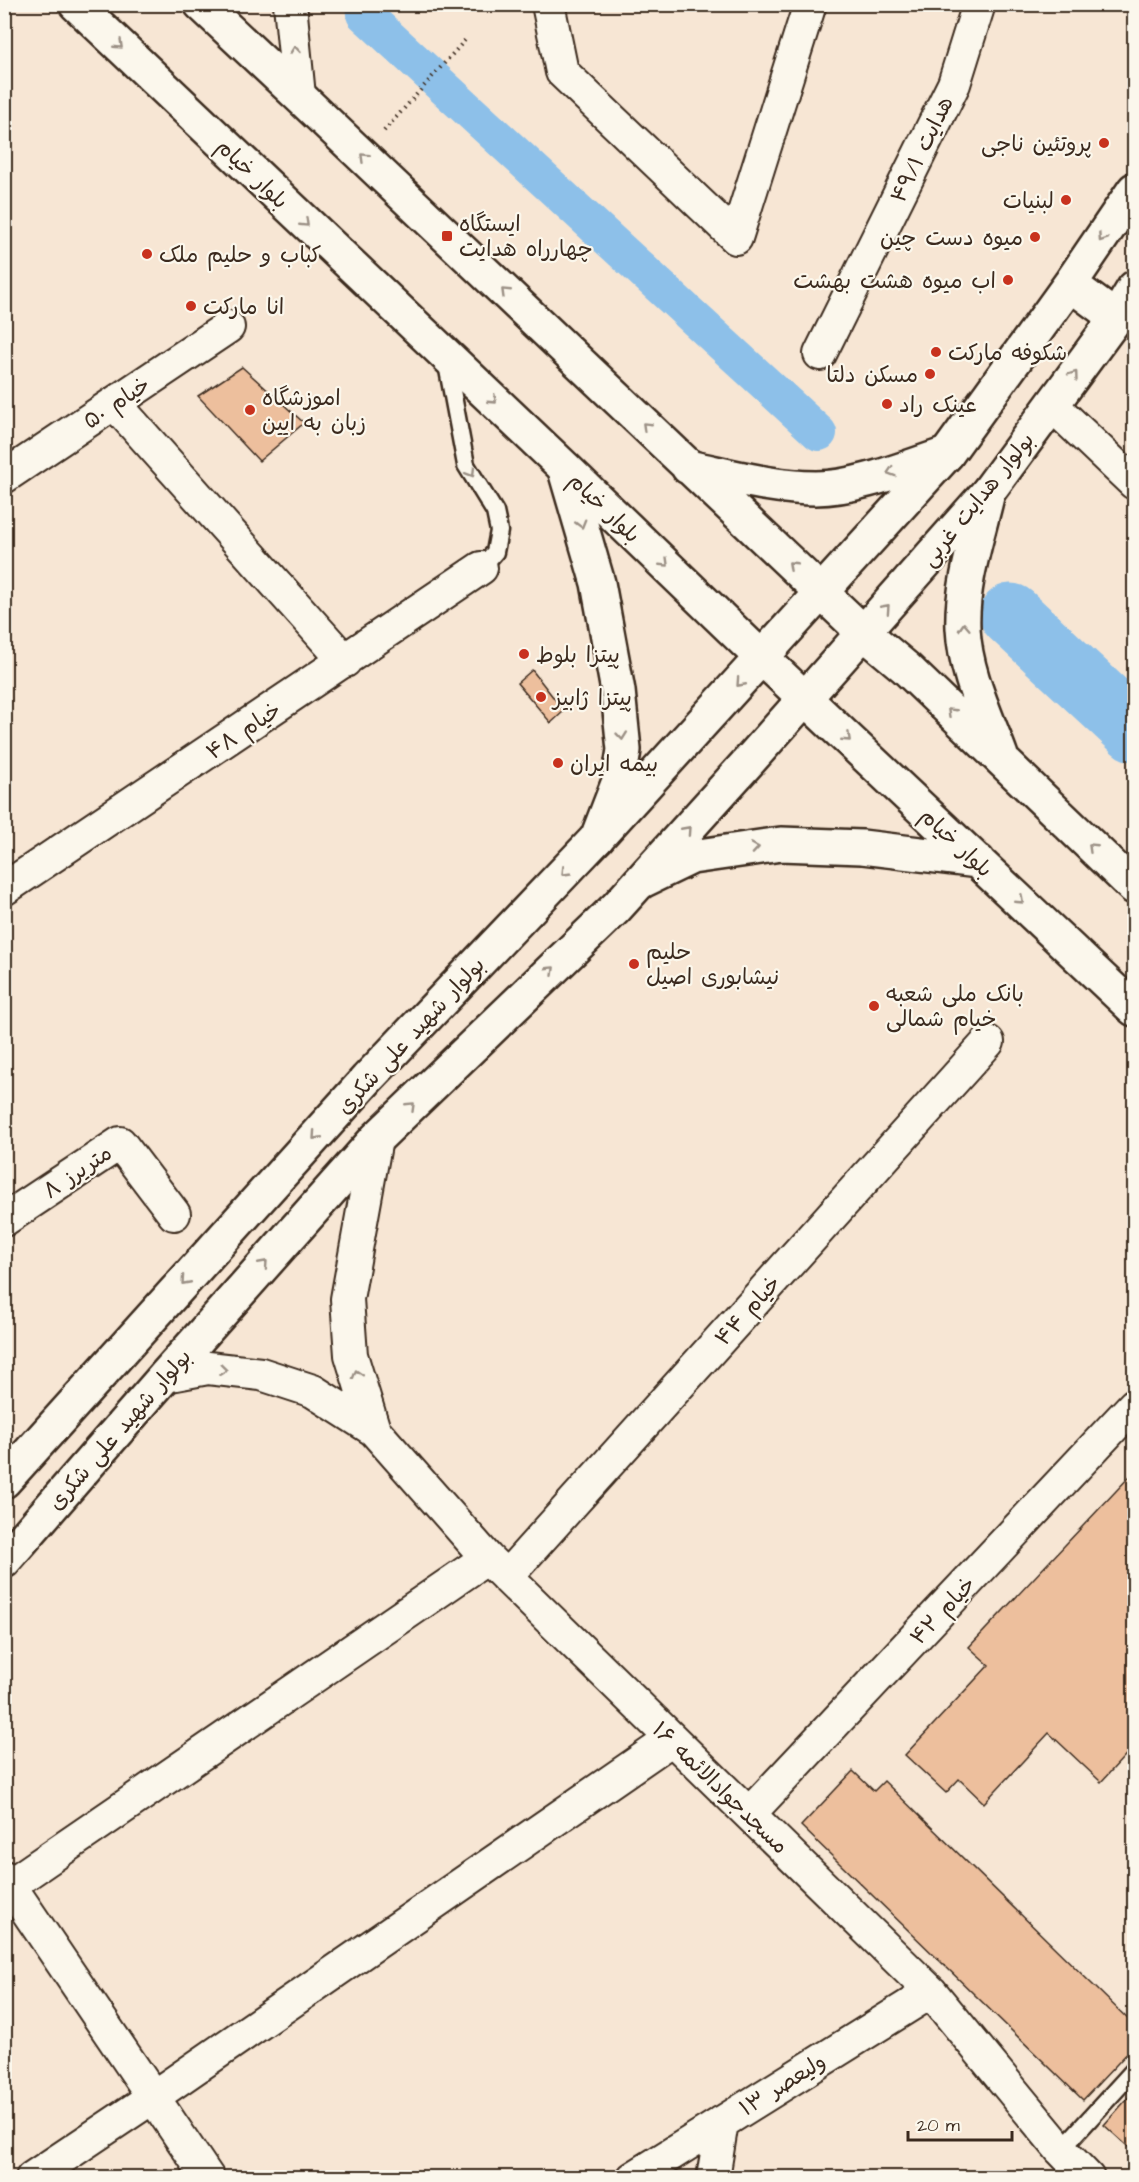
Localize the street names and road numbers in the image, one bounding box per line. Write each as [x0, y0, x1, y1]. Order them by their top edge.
street label: هدایت ۴۹/۱ [883, 91, 962, 208]
street label: بلوار خیام [209, 132, 295, 216]
street label: خیام ۵۰ [77, 369, 157, 437]
street label: بولوار هدایت غربی [914, 426, 1042, 574]
street label: بلوار خیام [561, 466, 647, 550]
street label: خیام ۴۸ [200, 695, 287, 768]
street label: بلوار خیام [913, 801, 999, 885]
street label: بولوار شهید علی شکری [330, 950, 492, 1122]
street label: ۸ متریرز [37, 1138, 118, 1207]
street label: خیام ۴۴ [708, 1269, 788, 1353]
street label: بولوار شهید علی شکری [41, 1342, 199, 1518]
street label: خیام ۴۲ [903, 1570, 983, 1652]
street label: مسجدجوادالائمه ۱۶ [645, 1715, 795, 1861]
street label: ولیعصر ۱۳ [734, 2046, 832, 2124]

